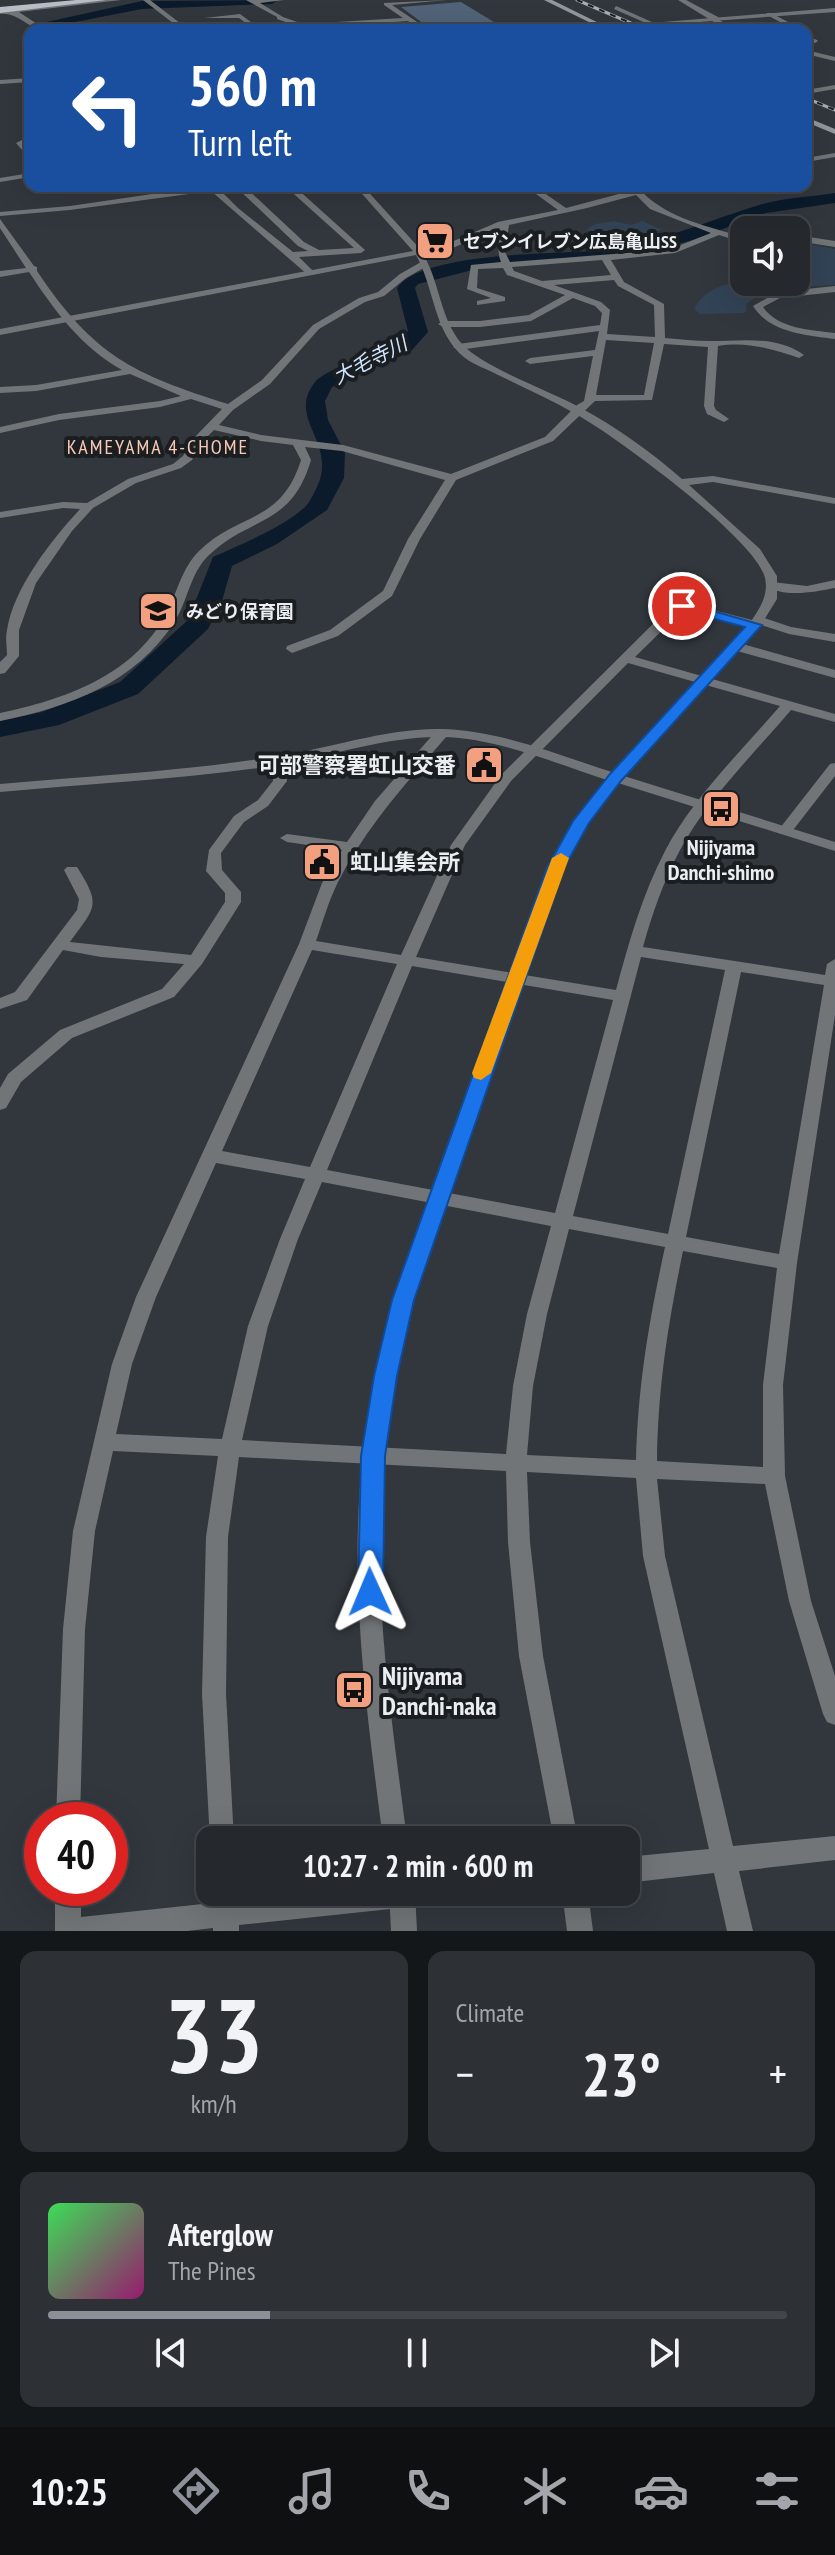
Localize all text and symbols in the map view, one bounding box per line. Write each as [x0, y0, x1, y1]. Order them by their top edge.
text: 560 m [188, 49, 317, 121]
icon: left [56, 56, 160, 160]
text: Turn left [188, 119, 292, 166]
map controls [730, 216, 810, 296]
button: sound [730, 216, 810, 296]
supermarket icon: セブンイレブン広島亀山SS [414, 220, 456, 262]
place label: セブンイレブン広島亀山SS [463, 230, 677, 253]
water label: 大毛寺川 [328, 329, 413, 390]
district label: KAMEYAMA 4-CHOME [67, 434, 249, 460]
pin [648, 572, 716, 640]
icon: arrive [660, 584, 704, 628]
school or university icon: みどり保育園 [137, 590, 179, 632]
place label: みどり保育園 [186, 600, 294, 623]
public building icon: 可部警察署虹山交番 [463, 744, 505, 786]
place label: 可部警察署虹山交番 [258, 751, 456, 779]
bus stop icon: Nijiyama Danchi-shimo [700, 788, 742, 830]
place label: Nijiyama Danchi-shimo [668, 833, 775, 886]
public building icon: 虹山集会所 [301, 841, 343, 883]
place label: 虹山集会所 [350, 848, 460, 876]
position arrow [328, 1550, 412, 1634]
place label: Nijiyama Danchi-naka [382, 1659, 497, 1722]
bus stop icon: Nijiyama Danchi-naka [333, 1669, 375, 1711]
speed limit sign: 40 [24, 1802, 128, 1906]
text: 10:27 · 2 min · 600 m [303, 1846, 533, 1885]
text: 33 [164, 1967, 263, 2102]
text: Climate [456, 1996, 524, 2029]
text: 23° [582, 2035, 661, 2113]
text: − [456, 2045, 474, 2102]
text: + [769, 2045, 787, 2102]
text: km/h [191, 2087, 237, 2120]
text: Afterglow [168, 2215, 273, 2254]
text: The Pines [168, 2254, 256, 2287]
icon: previous [149, 2331, 193, 2375]
icon: pause [395, 2331, 439, 2375]
icon: next [642, 2331, 686, 2375]
icon: directions [168, 2463, 224, 2519]
icon: music [284, 2463, 340, 2519]
icon: phone [400, 2463, 456, 2519]
icon: climate [517, 2463, 573, 2519]
icon: car [633, 2463, 689, 2519]
icon: filters [749, 2463, 805, 2519]
text: 10:25 [30, 2468, 108, 2515]

